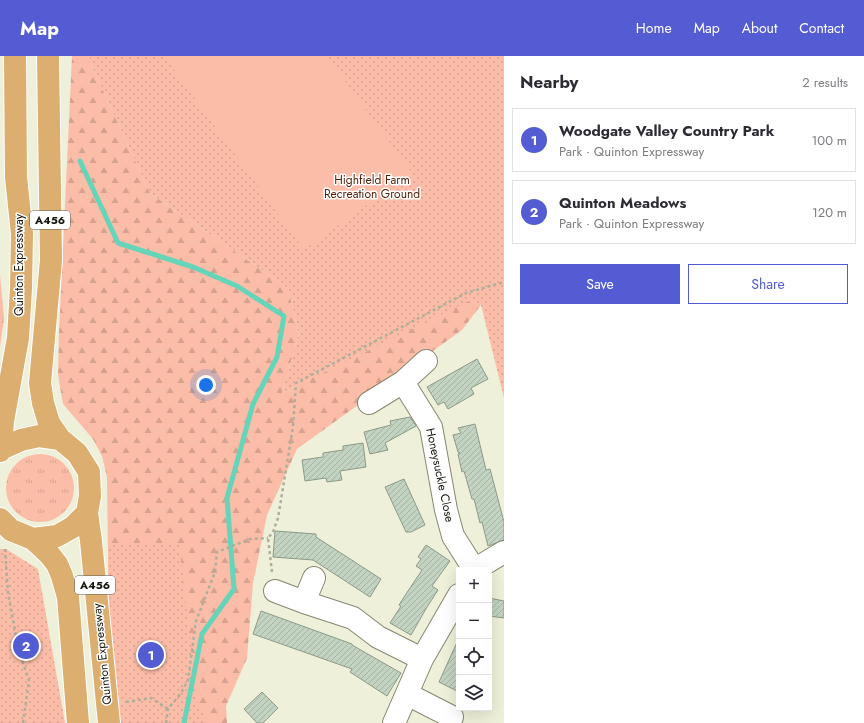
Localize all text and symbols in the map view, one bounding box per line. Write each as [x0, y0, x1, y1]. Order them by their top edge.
text: Map [20, 15, 59, 42]
text: Home [636, 18, 672, 38]
text: Map [694, 18, 720, 38]
text: About [742, 18, 777, 38]
text: Contact [799, 18, 844, 38]
text: Nearby [520, 70, 578, 94]
text: 2 results [802, 73, 848, 92]
text: Woodgate Valley Country Park [559, 120, 774, 142]
text: 1 [531, 131, 537, 150]
text: 100 m [812, 131, 847, 150]
text: Park · Quinton Expressway [559, 142, 704, 161]
park label: Highfield Farm Recreation Ground [324, 171, 420, 203]
text: Quinton Meadows [559, 192, 686, 214]
text: 2 [530, 203, 538, 222]
text: 120 m [812, 203, 847, 222]
road number: A456 [30, 211, 70, 229]
street label: Quinton Expressway [10, 213, 28, 316]
text: Park · Quinton Expressway [559, 214, 704, 233]
button: Save [520, 264, 680, 304]
button: Share [688, 264, 848, 304]
your location [196, 375, 216, 395]
street label: Honeysuckle Close [421, 426, 459, 524]
map controls [456, 567, 492, 711]
button: + [456, 567, 492, 603]
road number: A456 [75, 576, 115, 594]
street label: Quinton Expressway [88, 602, 116, 706]
button: − [456, 603, 492, 639]
pin: 2 [13, 631, 39, 661]
button: locate [456, 639, 492, 675]
pin: 1 [138, 640, 164, 670]
button: layers [456, 675, 492, 711]

